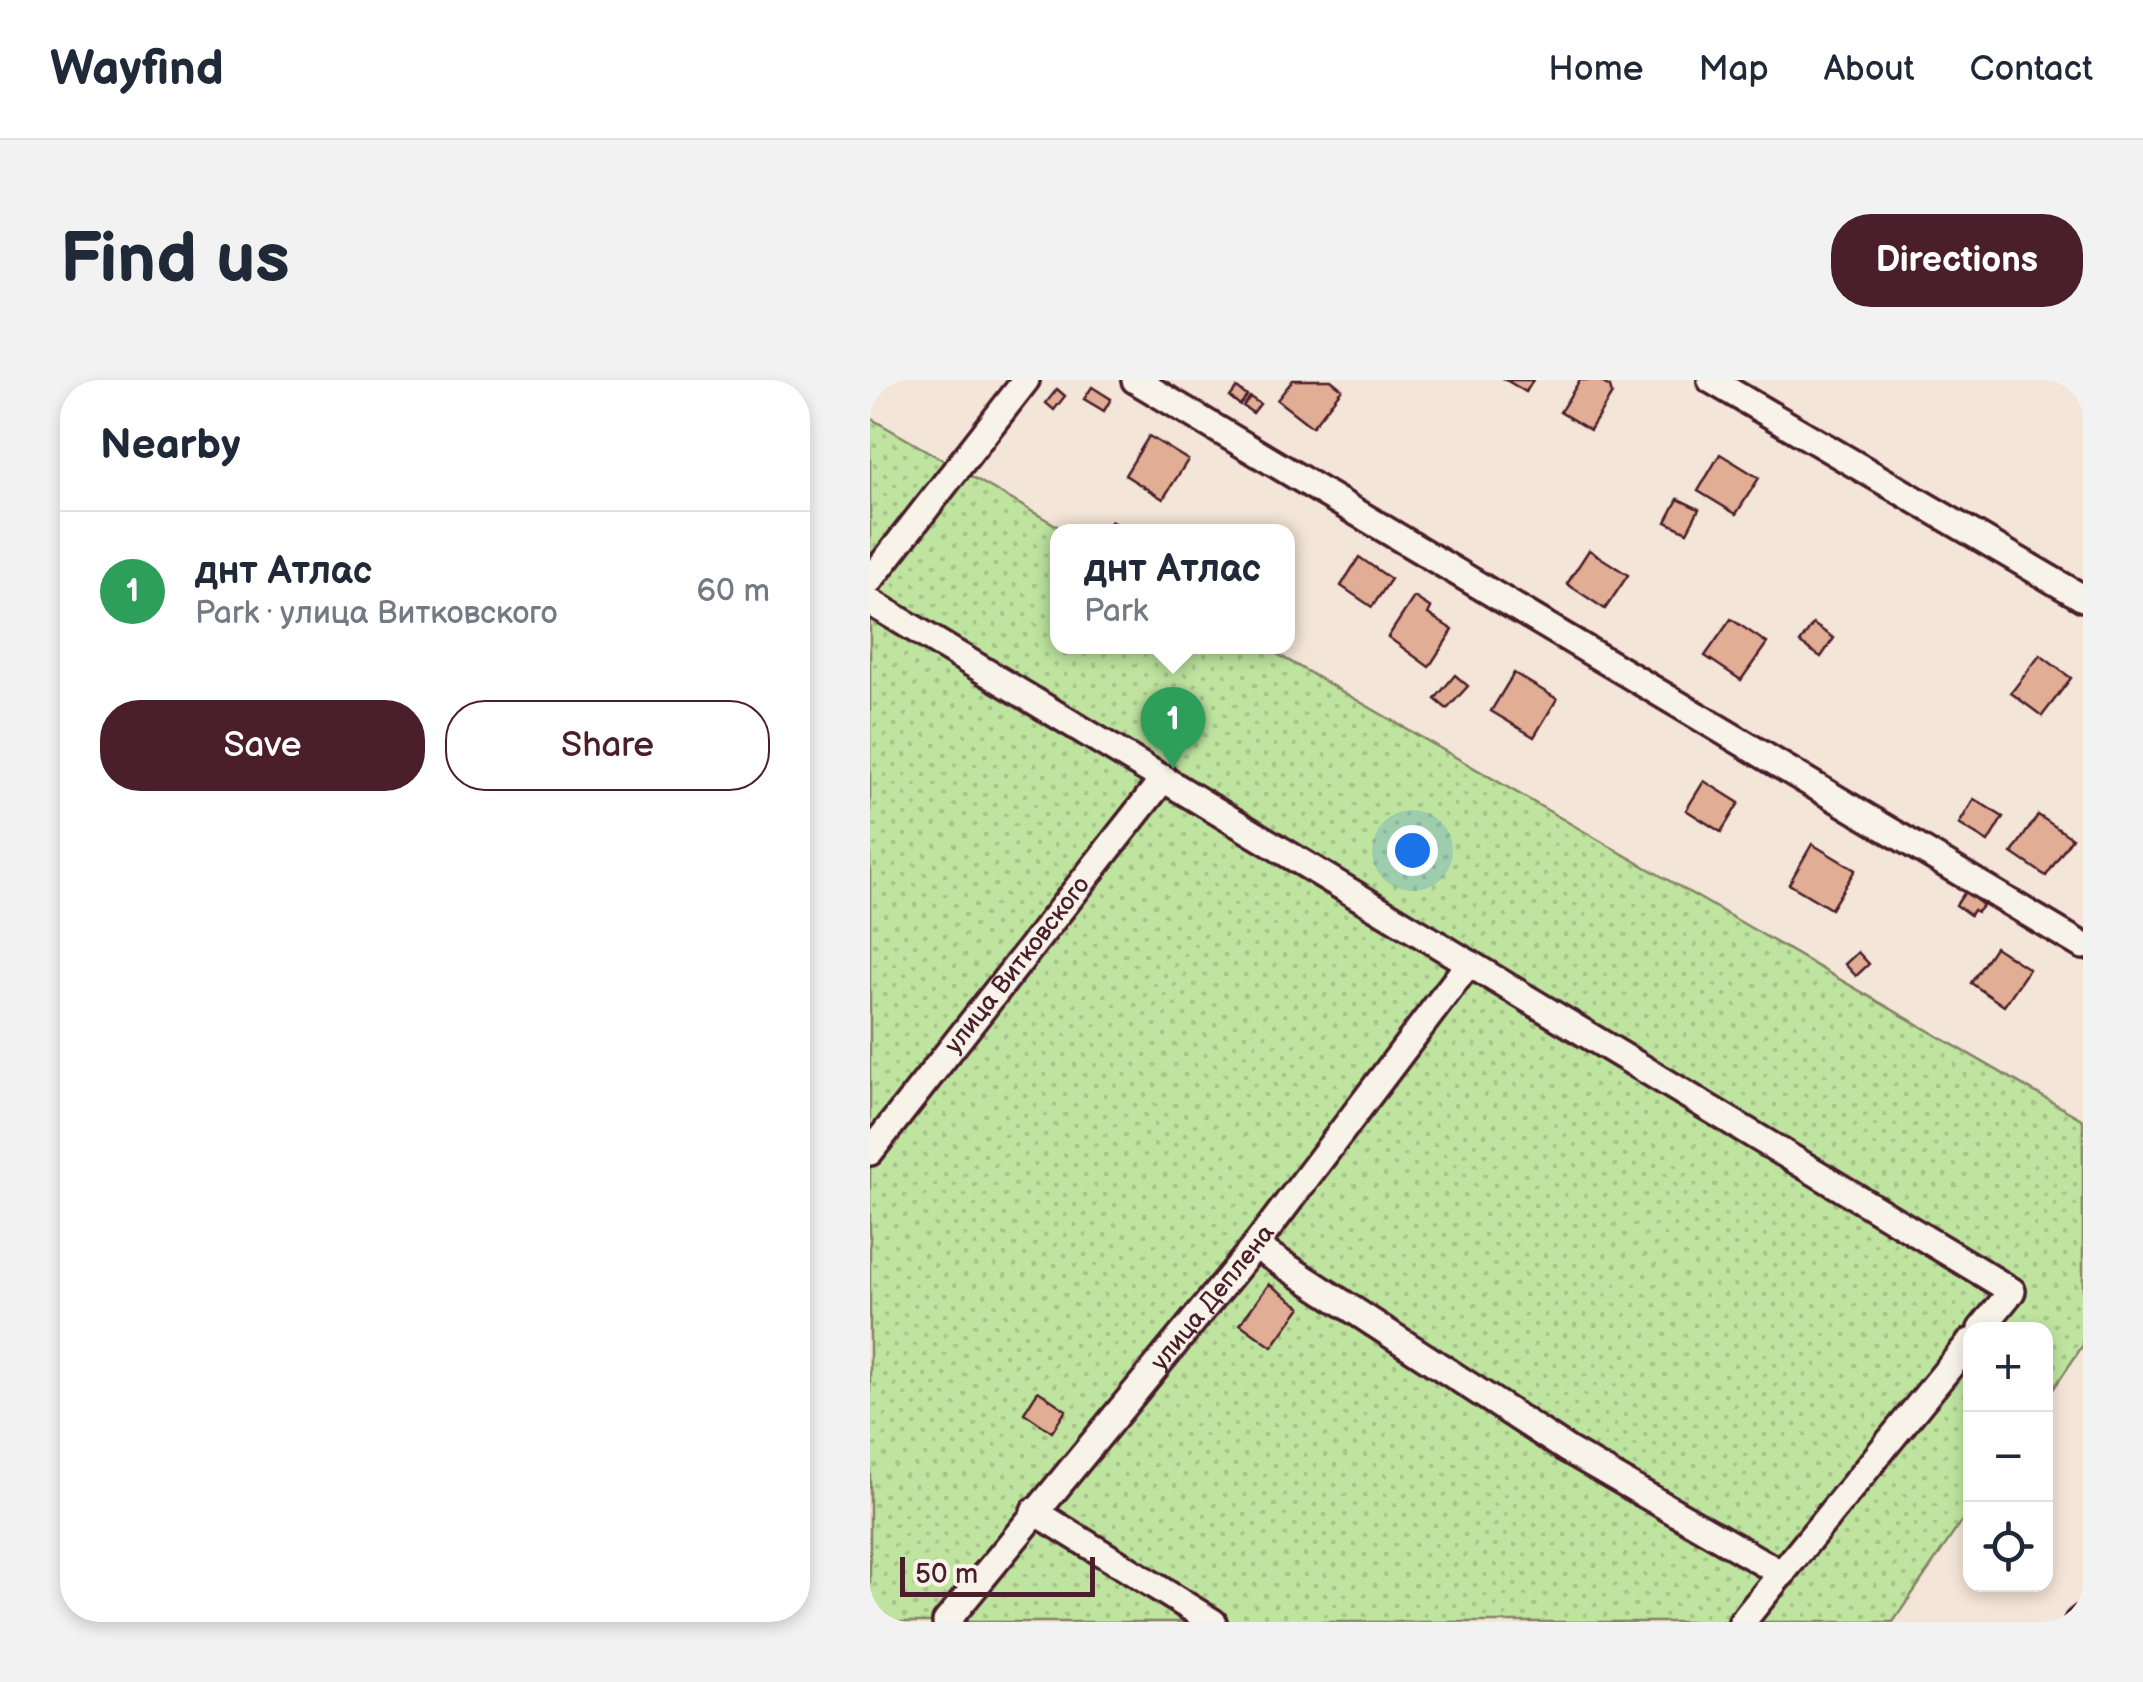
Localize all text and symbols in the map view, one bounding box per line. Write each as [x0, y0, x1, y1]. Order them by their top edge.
text: Wayfind [50, 41, 224, 98]
text: Home [1548, 48, 1643, 91]
text: Map [1698, 48, 1769, 91]
text: About [1824, 48, 1915, 91]
text: Contact [1970, 48, 2093, 91]
button: Directions [1831, 214, 2083, 307]
text: Find us [60, 218, 290, 302]
text: Nearby [100, 420, 240, 471]
popup [1050, 524, 1295, 654]
text: днт Атлас [1084, 547, 1261, 592]
text: днт Атлас [195, 549, 372, 594]
text: 1 [126, 572, 139, 611]
text: 60 m [697, 572, 770, 611]
text: Park [1084, 592, 1148, 631]
text: Park · улица Витковского [195, 594, 558, 633]
pin: 1 [1140, 686, 1206, 769]
button: Save [100, 700, 425, 791]
button: Share [445, 700, 770, 791]
your location [1387, 825, 1438, 876]
street label: улица Витковского [938, 870, 1096, 1060]
street label: улица Деплена [1144, 1218, 1281, 1377]
map controls [1963, 1322, 2053, 1592]
button: + [1963, 1322, 2053, 1412]
button: − [1963, 1412, 2053, 1502]
button: locate [1963, 1502, 2053, 1592]
scale bar [900, 1552, 1095, 1596]
text: 50 m [915, 1558, 978, 1591]

